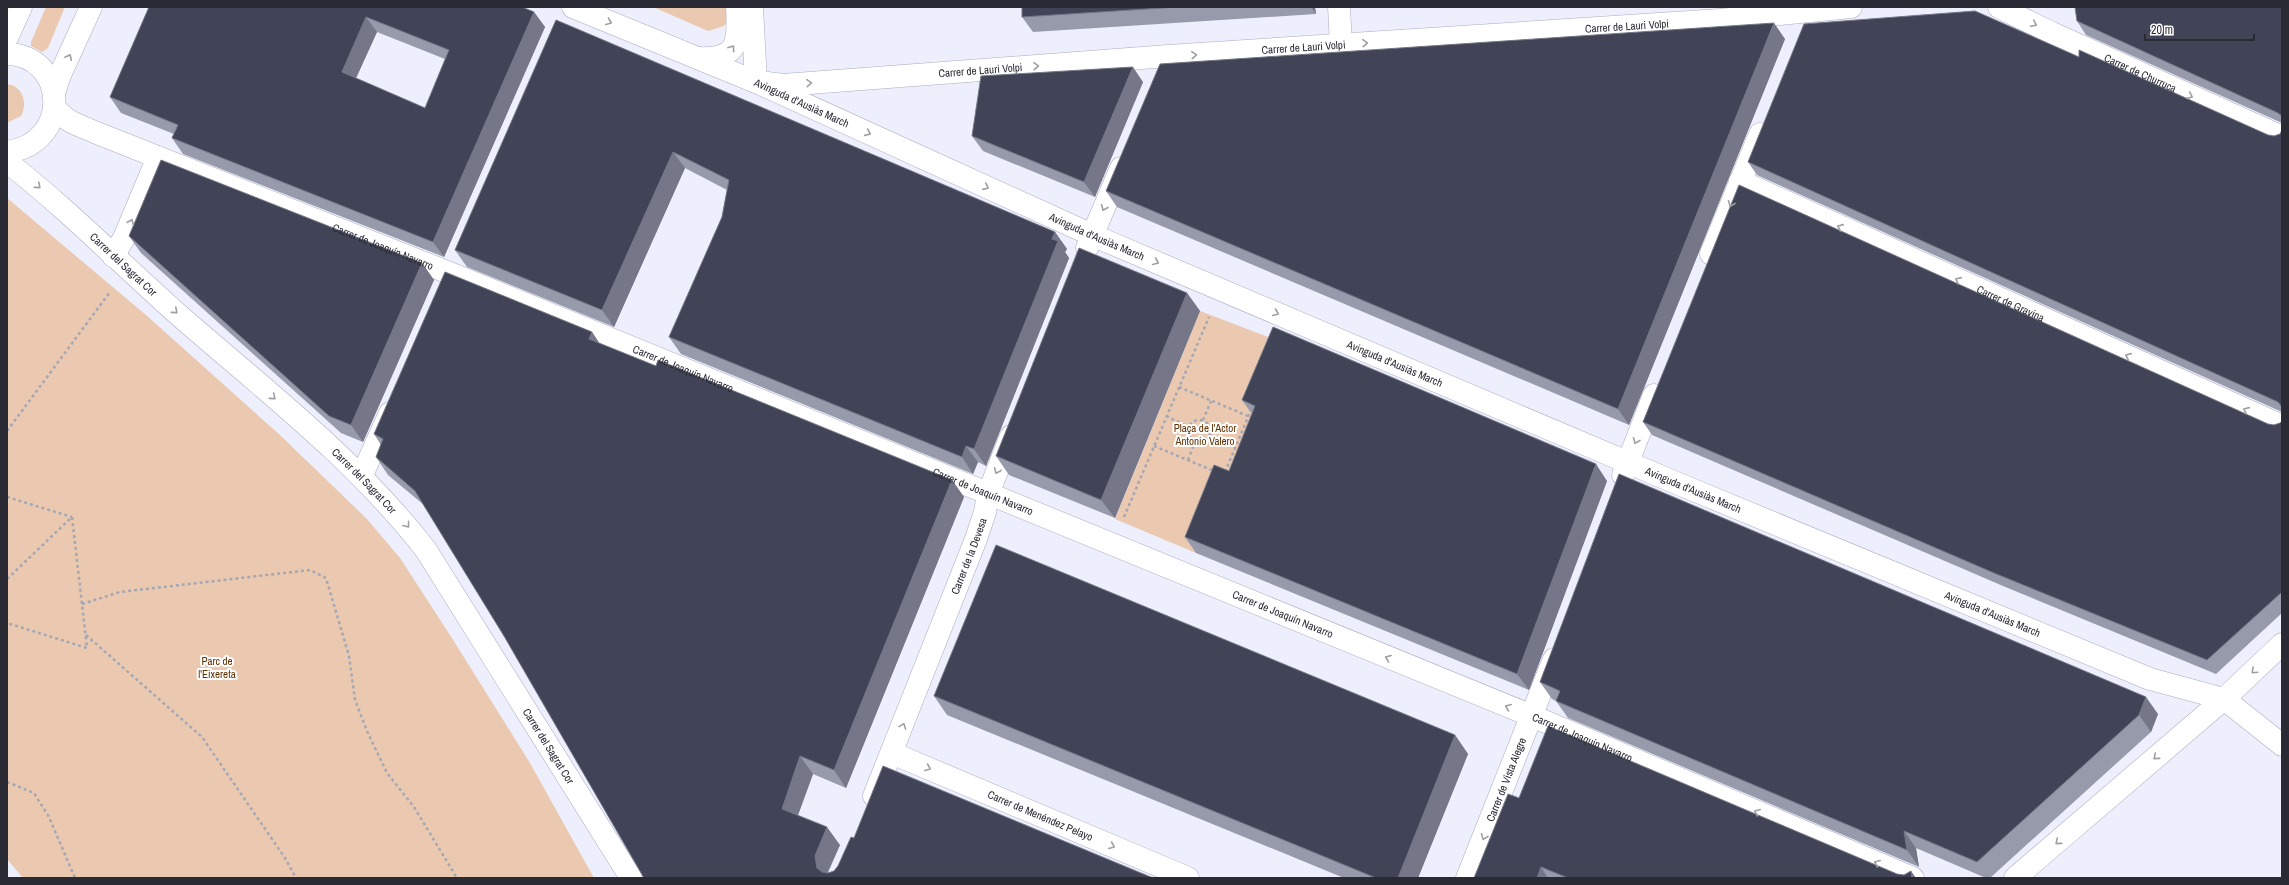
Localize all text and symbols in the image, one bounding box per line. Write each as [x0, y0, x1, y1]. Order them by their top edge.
street label: Carrer de Lauri Volpi [1584, 16, 1669, 36]
scale bar [2145, 16, 2254, 42]
one-way arrow [606, 17, 613, 25]
one-way arrow [2029, 19, 2037, 27]
text: 20 m [2151, 22, 2173, 38]
street label: Carrer de Lauri Volpi [1261, 37, 1346, 57]
one-way arrow [1362, 38, 1368, 47]
one-way arrow [727, 45, 734, 52]
one-way arrow [1191, 50, 1197, 59]
street label: Carrer de Churruca [2102, 51, 2179, 95]
one-way arrow [64, 54, 72, 61]
street label: Carrer de Lauri Volpi [938, 60, 1023, 80]
one-way arrow [1033, 62, 1039, 71]
street label: Avinguda d'Ausiàs March [751, 75, 851, 130]
one-way arrow [806, 79, 812, 88]
one-way arrow [2186, 91, 2193, 99]
one-way arrow [864, 129, 871, 137]
one-way arrow [33, 181, 40, 188]
one-way arrow [982, 182, 990, 190]
one-way arrow [1728, 199, 1736, 207]
one-way arrow [1101, 204, 1109, 212]
street label: Avinguda d'Ausiàs March [1046, 209, 1147, 263]
one-way arrow [127, 218, 135, 225]
street label: Carrer de Joaquín Navarro [330, 220, 436, 273]
one-way arrow [1837, 223, 1844, 231]
street label: Carrer del Sagrat Cor [87, 230, 160, 299]
one-way arrow [1153, 258, 1160, 266]
one-way arrow [1955, 277, 1963, 285]
street label: Carrer de Gravina [1975, 282, 2047, 325]
one-way arrow [170, 307, 178, 314]
one-way arrow [1272, 308, 1280, 316]
street label: Avinguda d'Ausiàs March [1344, 337, 1445, 390]
street label: Carrer de Joaquín Navarro [631, 342, 736, 395]
one-way arrow [2125, 353, 2132, 361]
one-way arrow [268, 392, 275, 399]
one-way arrow [2243, 407, 2251, 415]
park label: Plaça de l'Actor Antonio Valero [1174, 421, 1236, 448]
one-way arrow [1632, 438, 1640, 445]
street label: Carrer del Sagrat Cor [329, 445, 399, 517]
street label: Avinguda d'Ausiàs March [1642, 463, 1743, 516]
street label: Carrer de Joaquín Navarro [931, 464, 1035, 518]
one-way arrow [993, 468, 1001, 475]
street label: Carrer de la Devesa [948, 516, 990, 596]
one-way arrow [402, 521, 409, 528]
street label: Carrer de Joaquín Navarro [1230, 587, 1335, 641]
street label: Avinguda d'Ausiàs March [1942, 587, 2043, 640]
park label: Parc de l'Eixereta [198, 654, 236, 681]
one-way arrow [1385, 654, 1392, 662]
one-way arrow [2251, 666, 2259, 674]
one-way arrow [1505, 704, 1513, 712]
street label: Carrer del Sagrat Cor [520, 706, 577, 786]
street label: Carrer de Joaquín Navarro [1530, 710, 1635, 765]
one-way arrow [898, 722, 906, 729]
street label: Carrer de Vista Alegre [1483, 735, 1529, 824]
one-way arrow [2154, 753, 2161, 760]
one-way arrow [923, 763, 931, 771]
street label: Carrer de Menéndez Pelayo [985, 787, 1095, 844]
one-way arrow [1754, 809, 1762, 817]
one-way arrow [1480, 834, 1488, 841]
one-way arrow [2055, 837, 2062, 844]
one-way arrow [1109, 841, 1116, 849]
one-way arrow [1873, 860, 1881, 868]

